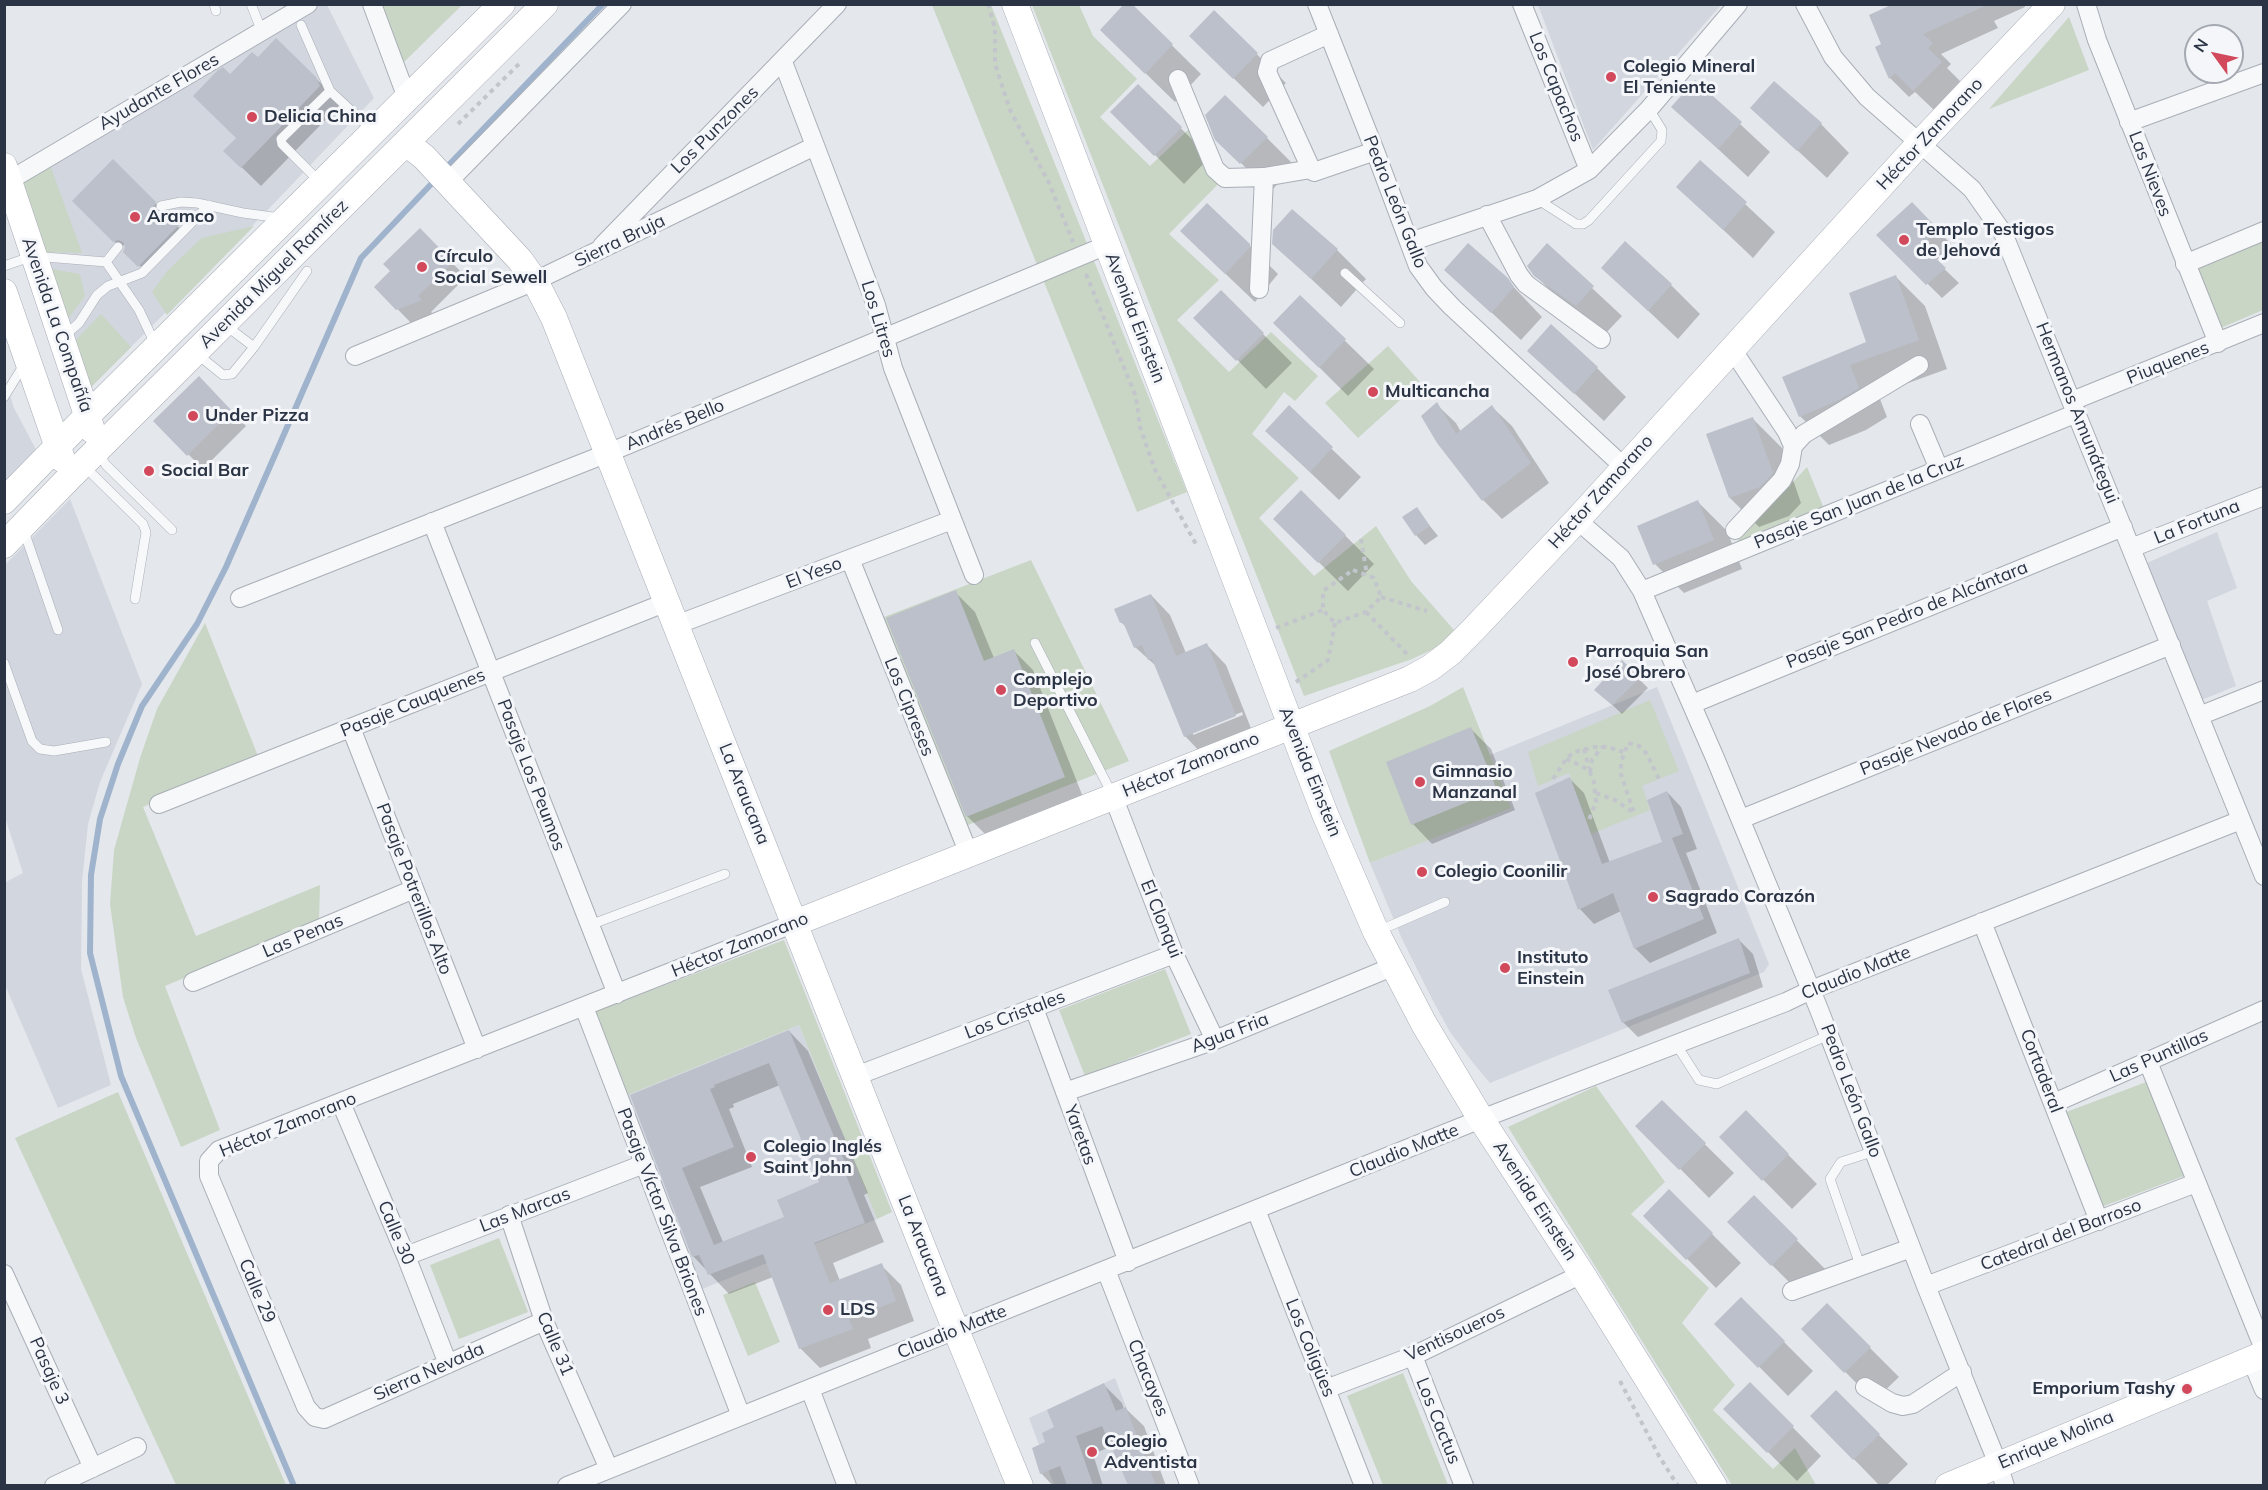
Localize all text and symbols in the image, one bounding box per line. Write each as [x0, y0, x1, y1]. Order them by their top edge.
north arrow [2184, 24, 2244, 84]
street label: Los Capachos [1524, 29, 1588, 145]
text: N [2189, 35, 2212, 56]
street label: Ayudante Flores [95, 49, 223, 135]
place label: Colegio Mineral El Teniente [1623, 56, 1755, 98]
marker: Colegio Mineral El Teniente [1604, 70, 1618, 84]
street label: Héctor Zamorano [1872, 73, 1988, 195]
street label: Los Punzones [667, 82, 763, 178]
place label: Delicia China [264, 106, 377, 128]
marker: Delicia China [245, 110, 259, 124]
street label: Las Nieves [2124, 128, 2176, 220]
street label: Pedro León Gallo [1359, 133, 1431, 271]
street label: Avenida Miguel Ramírez [195, 195, 353, 353]
place label: Aramco [147, 206, 214, 228]
marker: Aramco [128, 210, 142, 224]
street label: Sierra Bruja [571, 210, 669, 272]
place label: Templo Testigos de Jehová [1916, 219, 2054, 262]
marker: Templo Testigos de Jehová [1897, 233, 1911, 247]
street label: Avenida La Compañía [17, 235, 97, 415]
place label: Círculo Social Sewell [434, 246, 547, 288]
street label: Avenida Einstein [1100, 250, 1170, 386]
marker: Círculo Social Sewell [415, 260, 429, 274]
street label: Los Litres [856, 278, 900, 360]
street label: Hermanos Amunátegui [2031, 319, 2123, 507]
street label: Piuquenes [2124, 337, 2212, 389]
place label: Multicancha [1385, 381, 1490, 403]
marker: Multicancha [1366, 385, 1380, 399]
street label: Andrés Bello [622, 394, 728, 456]
place label: Under Pizza [205, 405, 309, 427]
marker: Under Pizza [186, 409, 200, 423]
street label: Héctor Zamorano [1544, 431, 1658, 553]
street label: Pasaje San Juan de la Cruz [1751, 450, 1967, 554]
place label: Social Bar [161, 460, 248, 482]
marker: Social Bar [142, 464, 156, 478]
street label: La Fortuna [2151, 495, 2243, 549]
street label: El Yeso [783, 553, 845, 593]
street label: Pasaje San Pedro de Alcántara [1783, 557, 2031, 673]
place label: Parroquia San José Obrero [1585, 641, 1709, 684]
street label: Los Cipreses [879, 654, 939, 760]
marker: Parroquia San José Obrero [1566, 655, 1580, 669]
street label: Pasaje Cauquenes [338, 664, 488, 742]
place label: Complejo Deportivo [1013, 669, 1098, 712]
marker: Complejo Deportivo [994, 683, 1008, 697]
street label: Pasaje Nevado de Flores [1857, 684, 2055, 780]
street label: Pasaje Los Peumos [492, 696, 570, 854]
street label: Avenida Einstein [1274, 704, 1346, 840]
street label: Héctor Zamorano [1119, 728, 1263, 802]
street label: La Araucana [714, 740, 774, 848]
place label: Gimnasio Manzanal [1432, 761, 1517, 804]
marker: Gimnasio Manzanal [1413, 775, 1427, 789]
street label: Pasaje Potrerillos Alto [371, 800, 457, 978]
place label: Colegio Coonilir [1434, 861, 1567, 883]
marker: Colegio Coonilir [1415, 865, 1429, 879]
street label: El Clonqui [1136, 877, 1186, 961]
place label: Sagrado Corazón [1665, 886, 1815, 908]
marker: Sagrado Corazón [1646, 890, 1660, 904]
street label: Héctor Zamorano [668, 908, 812, 982]
street label: Las Penas [259, 909, 347, 963]
street label: Claudio Matte [1798, 941, 1914, 1005]
place label: Instituto Einstein [1517, 947, 1588, 990]
marker: Instituto Einstein [1498, 961, 1512, 975]
street label: Los Cristales [962, 986, 1068, 1044]
street label: Agua Fria [1188, 1008, 1272, 1058]
street label: Pedro León Gallo [1816, 1021, 1886, 1161]
street label: Las Puntillas [2106, 1025, 2212, 1087]
street label: Cortaderal [2015, 1026, 2067, 1116]
street label: Héctor Zamorano [216, 1088, 360, 1162]
street label: Yaretas [1059, 1102, 1101, 1168]
street label: Pasaje Víctor Silva Briones [612, 1105, 712, 1319]
street label: Claudio Matte [1346, 1119, 1462, 1183]
place label: Colegio Inglés Saint John [763, 1136, 882, 1178]
street label: Avenida Einstein [1488, 1137, 1582, 1265]
marker: Colegio Inglés Saint John [744, 1150, 758, 1164]
street label: Las Marcas [477, 1183, 573, 1237]
street label: La Araucana [893, 1192, 953, 1300]
street label: Catedral del Barroso [1977, 1194, 2145, 1276]
street label: Calle 30 [373, 1198, 419, 1268]
street label: Calle 29 [234, 1256, 280, 1326]
street label: Los Coligües [1280, 1296, 1340, 1400]
place label: LDS [840, 1299, 875, 1321]
street label: Claudio Matte [894, 1300, 1010, 1364]
street label: Ventisoueros [1402, 1302, 1508, 1366]
marker: LDS [821, 1303, 835, 1317]
street label: Calle 31 [532, 1309, 578, 1379]
street label: Pasaje 3 [25, 1334, 73, 1408]
street label: Chacayes [1123, 1336, 1173, 1420]
street label: Sierra Nevada [370, 1338, 488, 1406]
street label: Los Cactus [1411, 1375, 1465, 1467]
place label: Emporium Tashy [2032, 1378, 2175, 1400]
marker: Emporium Tashy [2180, 1382, 2194, 1396]
street label: Enrique Molina [1995, 1406, 2117, 1474]
place label: Colegio Adventista [1104, 1431, 1197, 1474]
marker: Colegio Adventista [1085, 1445, 1099, 1459]

